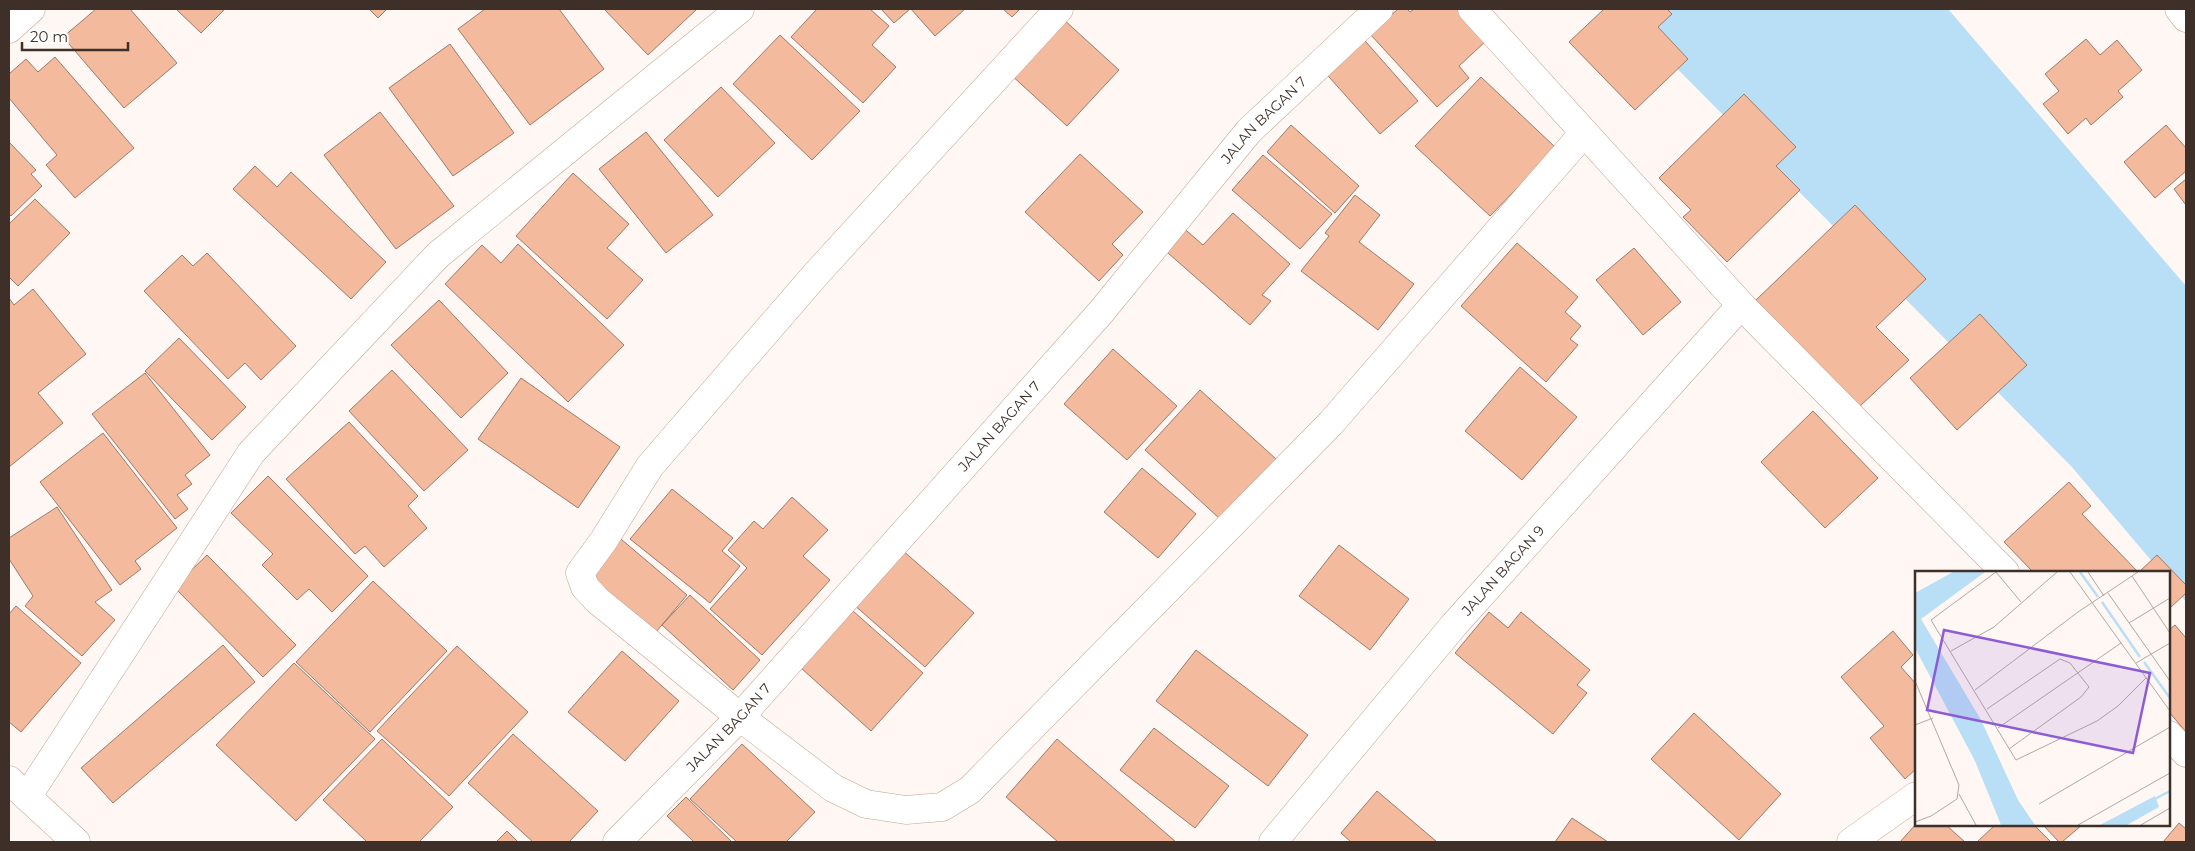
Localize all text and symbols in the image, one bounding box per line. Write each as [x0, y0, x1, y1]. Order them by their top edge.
scale bar [22, 20, 129, 52]
text: 20 m [30, 27, 68, 46]
street label: JALAN BAGAN 7 [1217, 73, 1310, 168]
street label: JALAN BAGAN 7 [954, 377, 1044, 476]
street label: JALAN BAGAN 9 [1457, 521, 1548, 620]
inset map [1915, 571, 2170, 826]
street label: JALAN BAGAN 7 [682, 680, 775, 776]

